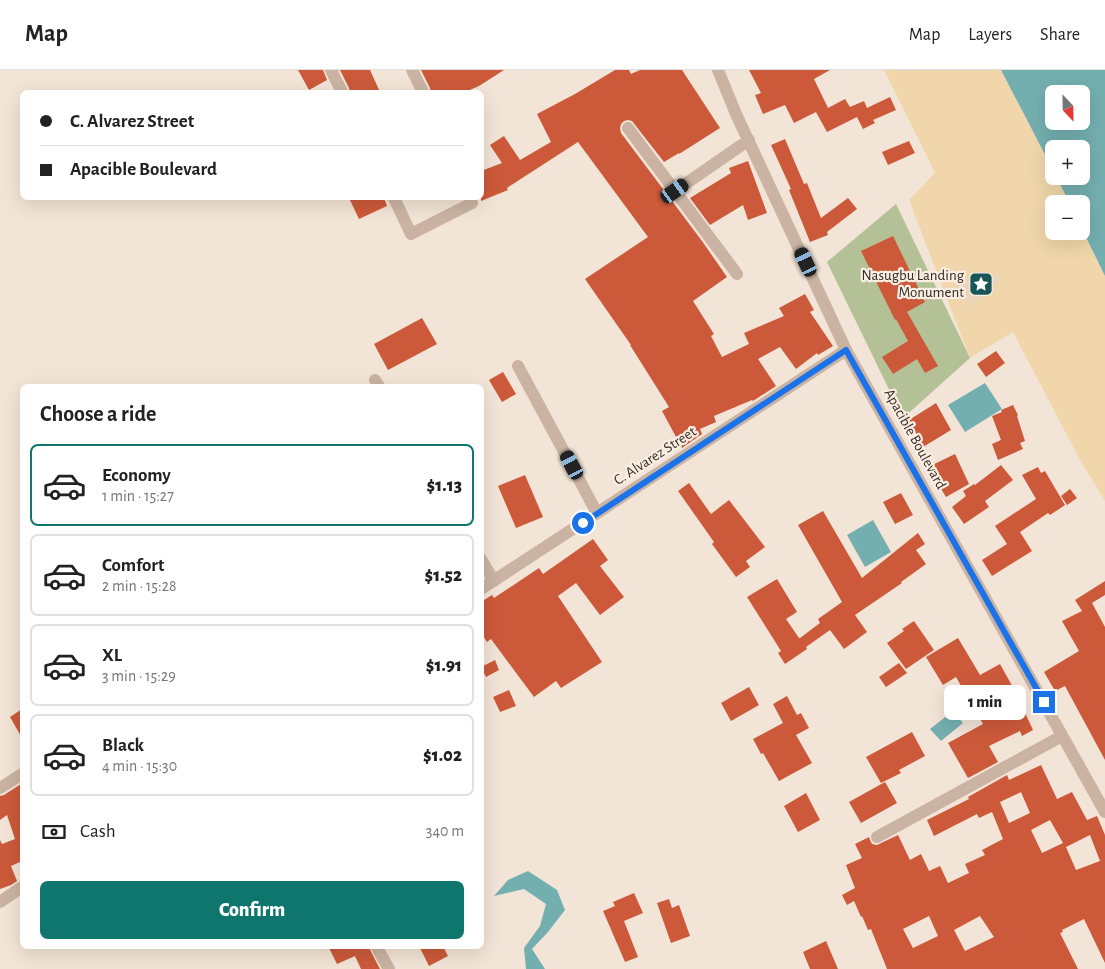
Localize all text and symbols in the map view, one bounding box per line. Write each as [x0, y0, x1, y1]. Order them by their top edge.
text: Map [25, 22, 68, 46]
text: Map [909, 26, 940, 44]
text: Layers [968, 26, 1012, 44]
text: Share [1040, 26, 1080, 44]
north arrow [1045, 85, 1090, 130]
map controls [1045, 85, 1090, 240]
text: C. Alvarez Street [70, 112, 194, 131]
button: + [1045, 140, 1090, 185]
text: Apacible Boulevard [70, 160, 217, 179]
car [658, 176, 691, 206]
button: − [1045, 195, 1090, 240]
car [792, 245, 819, 279]
place label: Nasugbu Landing Monument [862, 268, 965, 300]
place icon: Nasugbu Landing Monument [968, 271, 994, 297]
street label: Apacible Boulevard [881, 386, 949, 492]
text: Choose a ride [40, 403, 156, 425]
street label: C. Alvarez Street [611, 424, 699, 488]
car [558, 448, 585, 482]
icon: car [42, 463, 87, 508]
text: Economy [102, 466, 171, 485]
text: $1.13 [427, 476, 462, 495]
text: 1 min · 15:27 [102, 488, 174, 504]
route start [572, 512, 594, 534]
icon: car [42, 553, 87, 598]
text: Comfort [102, 556, 164, 575]
text: $1.52 [425, 566, 462, 585]
text: 2 min · 15:28 [102, 578, 177, 594]
icon: car [42, 643, 87, 688]
text: XL [102, 646, 122, 665]
text: $1.91 [426, 656, 462, 675]
text: 3 min · 15:29 [102, 668, 176, 684]
callout: 1 min [944, 684, 1026, 720]
route end [1033, 691, 1055, 713]
text: 1 min [968, 694, 1002, 710]
icon: car [42, 733, 87, 778]
text: Black [102, 736, 144, 755]
text: $1.02 [423, 746, 462, 765]
text: 4 min · 15:30 [102, 758, 177, 774]
icon: cash [40, 818, 68, 846]
text: Cash [80, 822, 116, 841]
text: 340 m [426, 823, 464, 839]
button: Confirm [40, 881, 464, 939]

